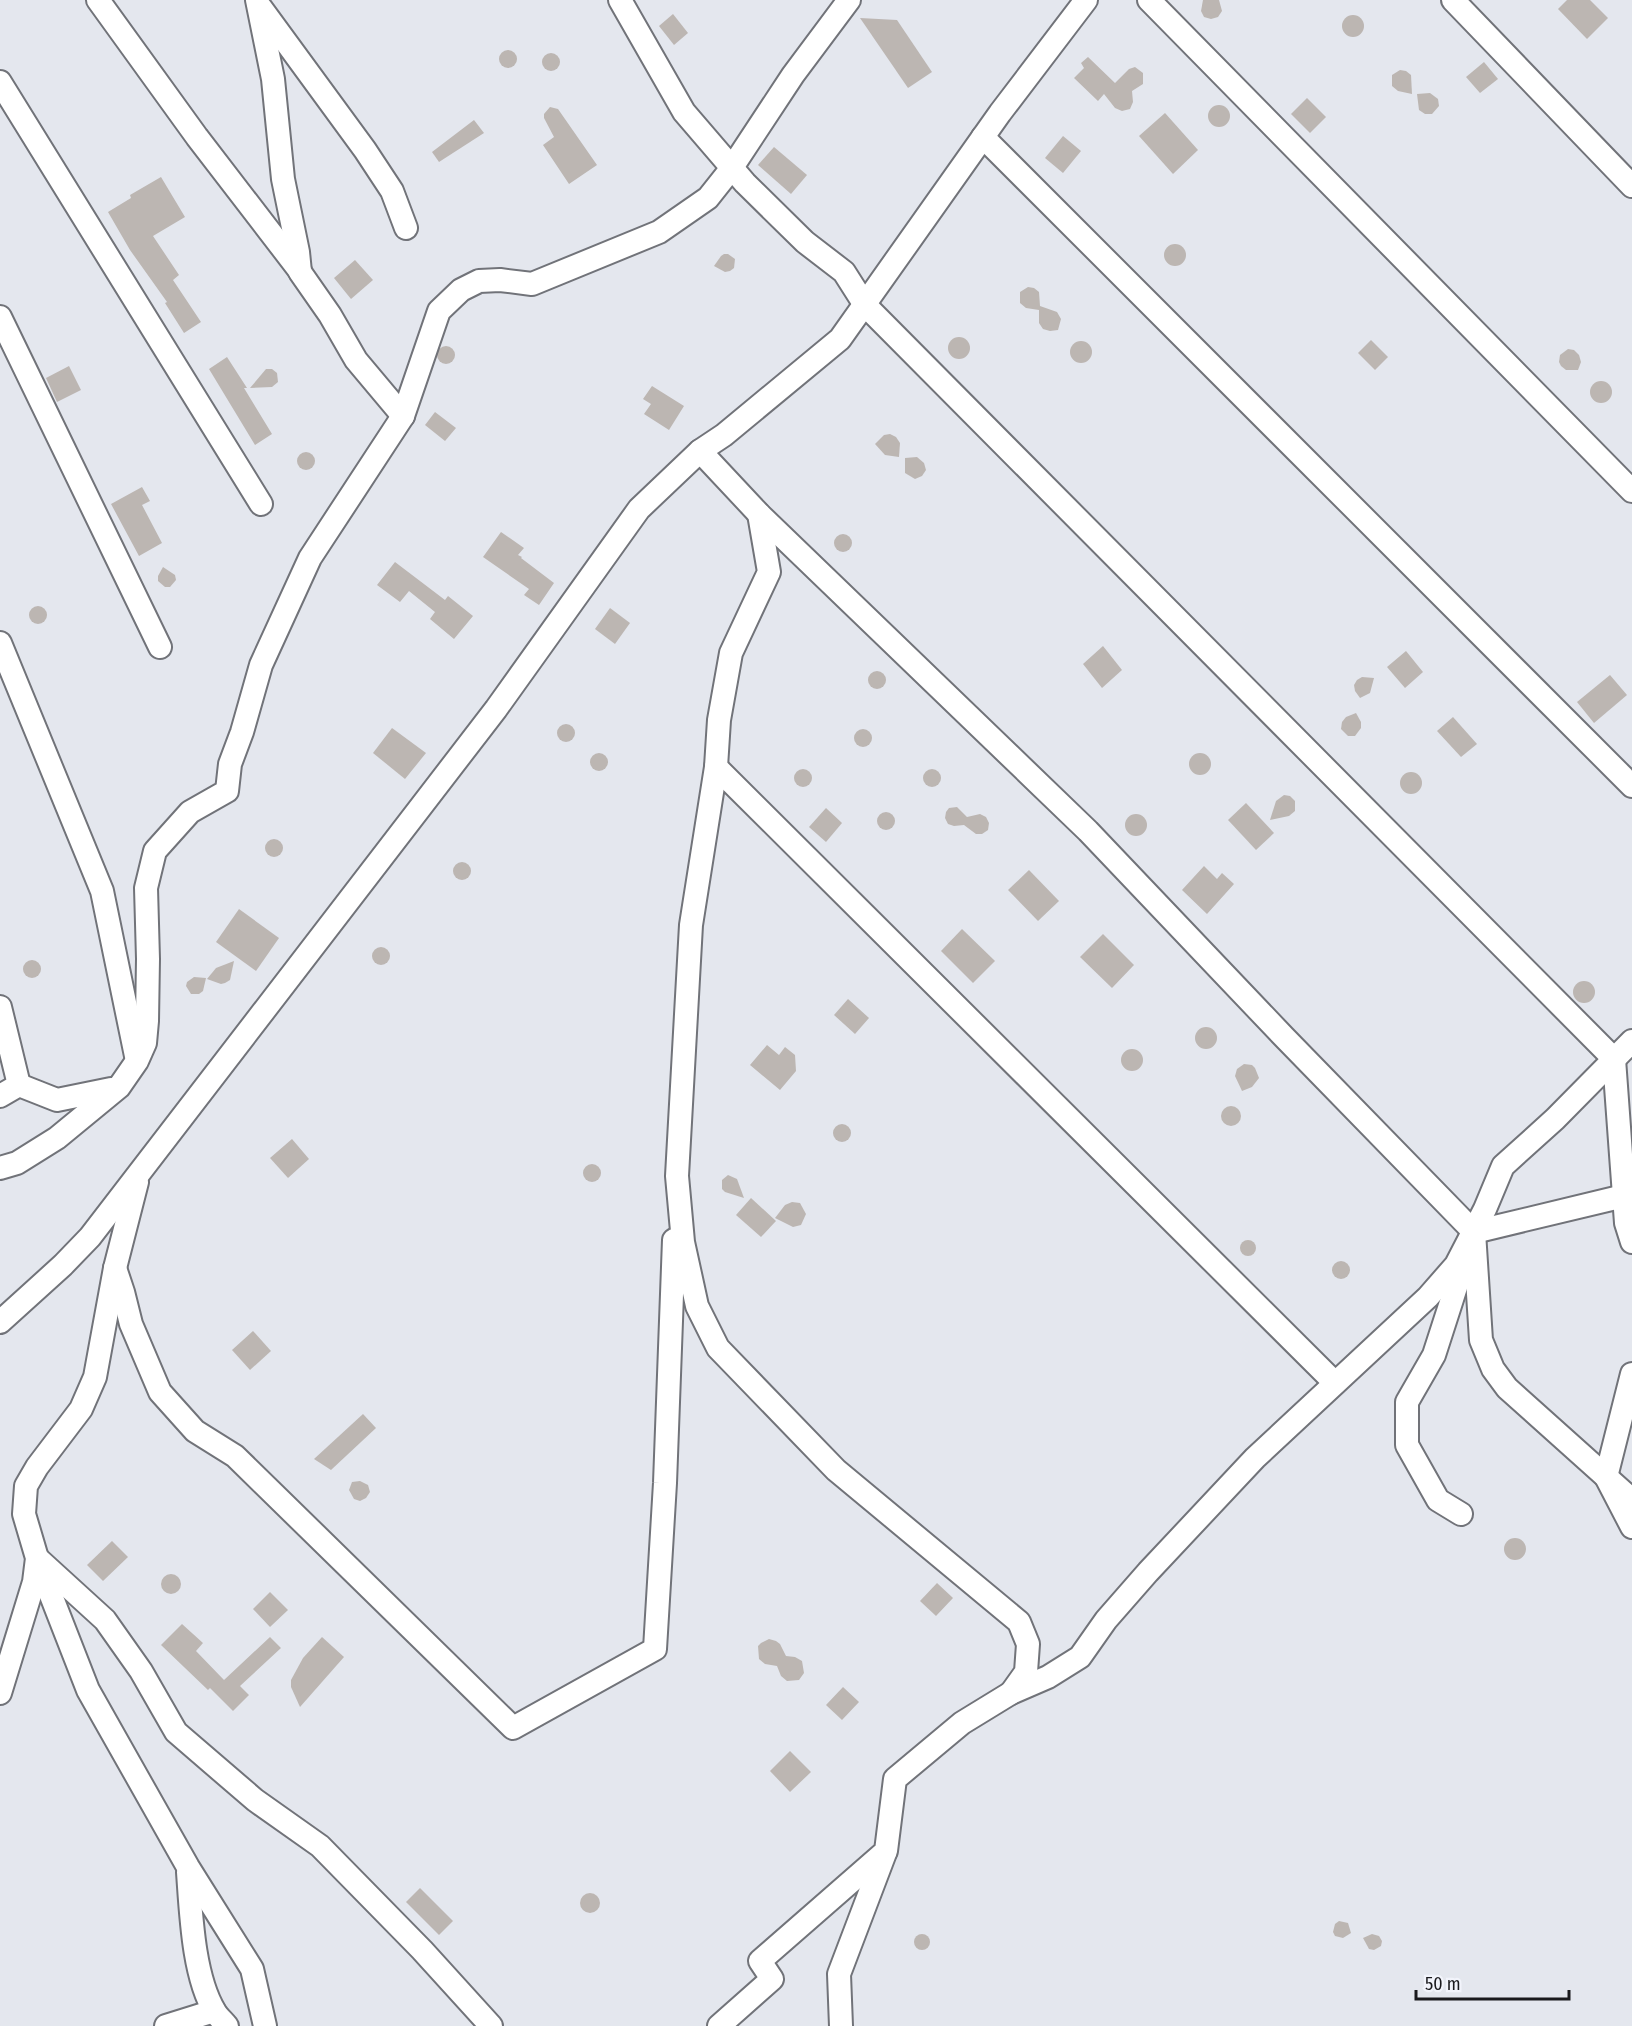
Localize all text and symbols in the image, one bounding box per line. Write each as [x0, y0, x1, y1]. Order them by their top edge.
scale bar [1416, 1963, 1569, 2001]
text: 50 m [1425, 1973, 1461, 1995]

